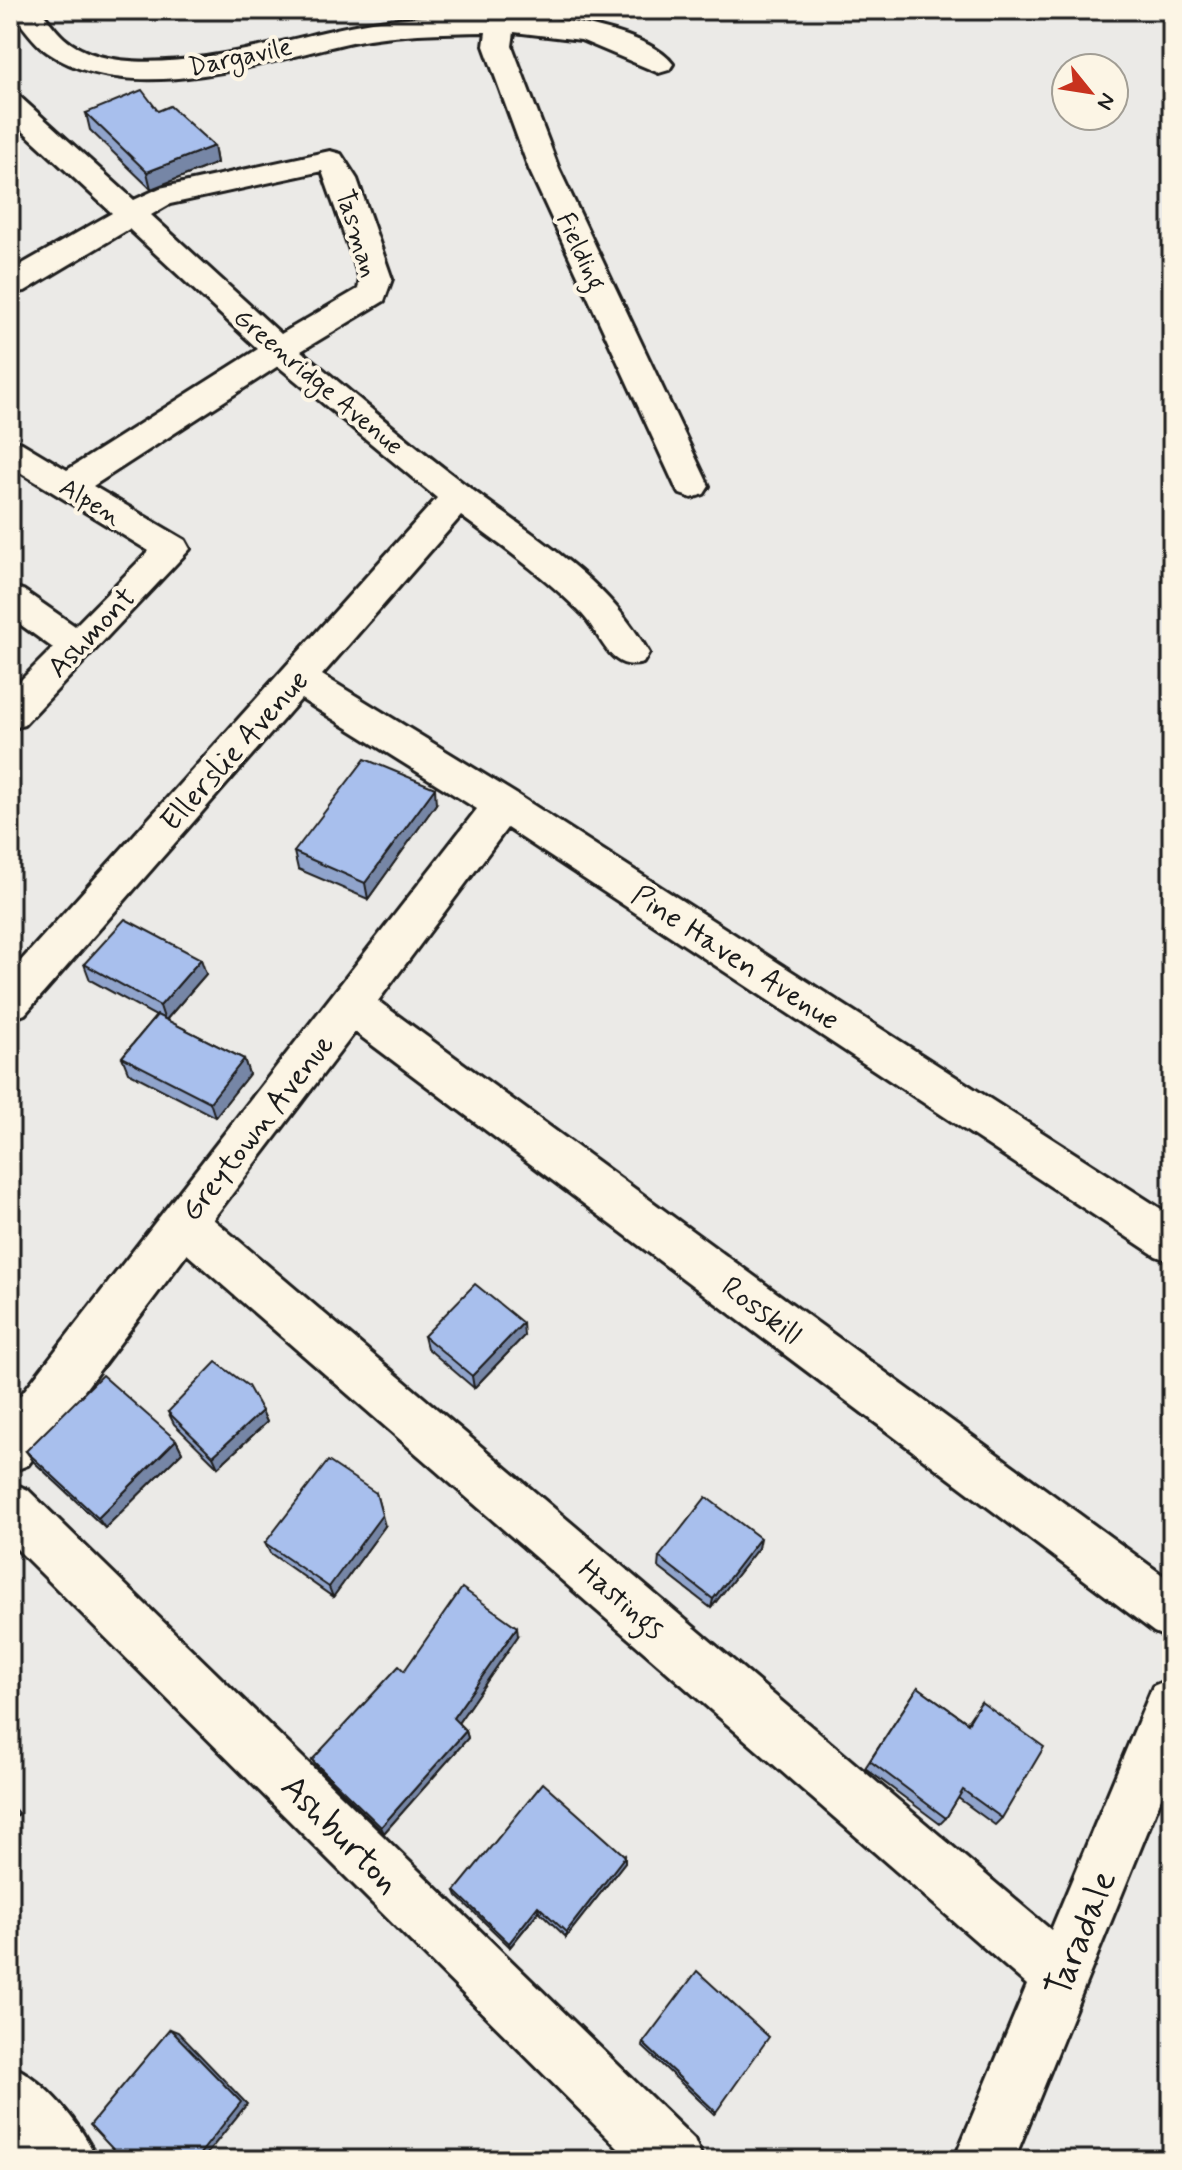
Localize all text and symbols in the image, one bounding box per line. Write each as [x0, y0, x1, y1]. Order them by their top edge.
street label: Dargavile [186, 30, 296, 87]
north arrow [1050, 52, 1130, 132]
text: N [1090, 88, 1121, 114]
street label: Tasman [327, 185, 386, 282]
street label: Fielding [545, 207, 613, 298]
street label: Greenridge Avenue [224, 301, 410, 465]
street label: Alpen [53, 471, 127, 535]
street label: Ashmont [39, 579, 145, 687]
street label: Ellerslie Avenue [152, 662, 318, 840]
street label: Pine Haven Avenue [624, 876, 847, 1040]
street label: Greytown Avenue [173, 1026, 344, 1230]
street label: Rosskill [713, 1268, 809, 1354]
street label: Hastings [567, 1551, 673, 1651]
street label: Ashburton [269, 1765, 410, 1906]
street label: Taradale [1036, 1864, 1129, 2005]

